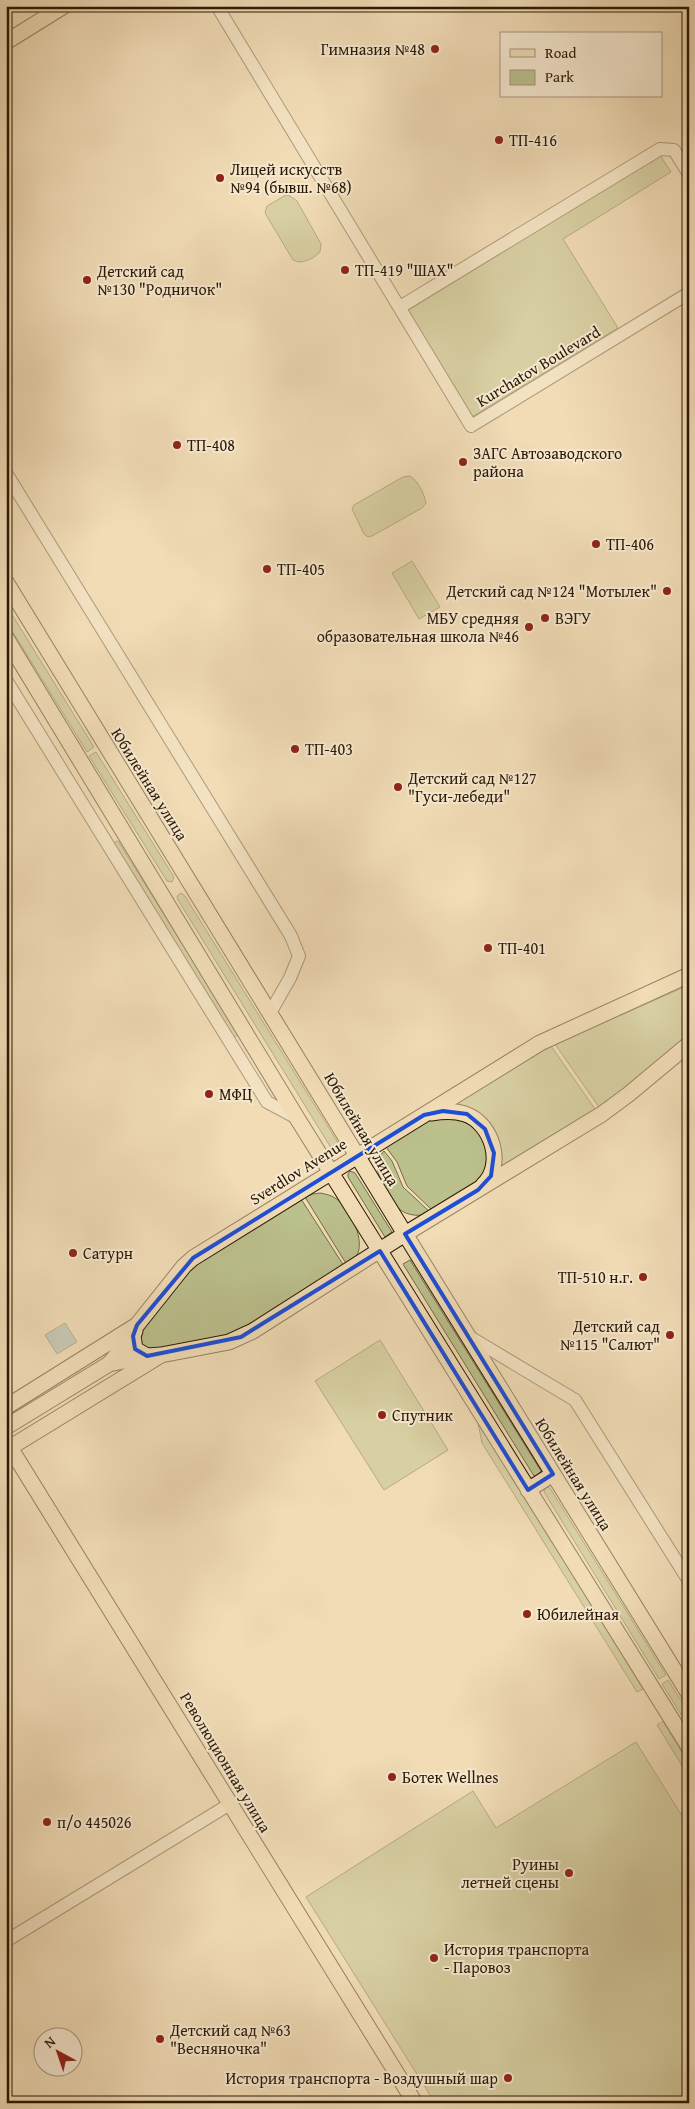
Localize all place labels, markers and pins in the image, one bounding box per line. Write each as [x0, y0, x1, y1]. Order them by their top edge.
place label: Гимназия №48 [321, 37, 425, 61]
marker: Гимназия №48 [429, 43, 441, 55]
place label: ТП-416 [509, 128, 557, 152]
marker: ТП-416 [493, 134, 505, 146]
place label: Лицей искусств №94 (бывш. №68) [230, 157, 352, 199]
marker: Лицей искусств №94 (бывш. №68) [214, 172, 226, 184]
place label: ТП-419 "ШАХ" [355, 258, 453, 282]
place label: Детский сад №130 "Родничок" [96, 259, 222, 301]
marker: ТП-419 "ШАХ" [339, 264, 351, 276]
marker: Детский сад №130 "Родничок" [81, 274, 93, 286]
place label: ТП-408 [187, 433, 235, 457]
marker: ТП-408 [171, 439, 183, 451]
place label: ЗАГС Автозаводского района [473, 441, 622, 483]
marker: ЗАГС Автозаводского района [457, 456, 469, 468]
place label: ТП-406 [606, 532, 654, 556]
marker: ТП-406 [590, 538, 602, 550]
place label: ТП-405 [277, 557, 325, 581]
marker: ТП-405 [261, 563, 273, 575]
place label: Детский сад №124 "Мотылек" [445, 579, 657, 603]
marker: Детский сад №124 "Мотылек" [661, 585, 673, 597]
place label: МБУ средняя образовательная школа №46 [317, 606, 519, 648]
place label: ВЭГУ [555, 606, 591, 630]
marker: ВЭГУ [539, 612, 551, 624]
marker: МБУ средняя образовательная школа №46 [523, 621, 535, 633]
place label: ТП-403 [305, 737, 353, 761]
marker: ТП-403 [289, 743, 301, 755]
place label: Детский сад №127 "Гуси-лебеди" [407, 766, 537, 808]
marker: Детский сад №127 "Гуси-лебеди" [392, 781, 404, 793]
place label: ТП-401 [498, 936, 546, 960]
marker: ТП-401 [482, 942, 494, 954]
place label: МФЦ [219, 1082, 252, 1106]
marker: МФЦ [203, 1088, 215, 1100]
place label: Сатурн [83, 1241, 133, 1265]
marker: Сатурн [67, 1247, 79, 1259]
place label: ТП-510 н.г. [558, 1265, 633, 1289]
marker: ТП-510 н.г. [637, 1271, 649, 1283]
place label: Детский сад №115 "Салют" [560, 1314, 660, 1356]
marker: Детский сад №115 "Салют" [664, 1329, 676, 1341]
place label: Спутник [392, 1403, 453, 1427]
marker: Спутник [376, 1409, 388, 1421]
place label: Юбилейная [537, 1602, 619, 1626]
marker: Юбилейная [521, 1608, 533, 1620]
place label: Ботек Wellnes [402, 1765, 499, 1789]
marker: Ботек Wellnes [386, 1771, 398, 1783]
place label: п/о 445026 [57, 1810, 132, 1834]
marker: п/о 445026 [41, 1816, 53, 1828]
place label: Руины летней сцены [461, 1852, 559, 1894]
marker: Руины летней сцены [563, 1867, 575, 1879]
place label: История транспорта - Паровоз [444, 1937, 589, 1979]
marker: История транспорта - Паровоз [428, 1952, 440, 1964]
place label: Детский сад №63 "Весняночка" [169, 2018, 291, 2060]
marker: Детский сад №63 "Весняночка" [154, 2033, 166, 2045]
place label: История транспорта - Воздушный шар [225, 2066, 498, 2090]
marker: История транспорта - Воздушный шар [502, 2072, 514, 2084]

